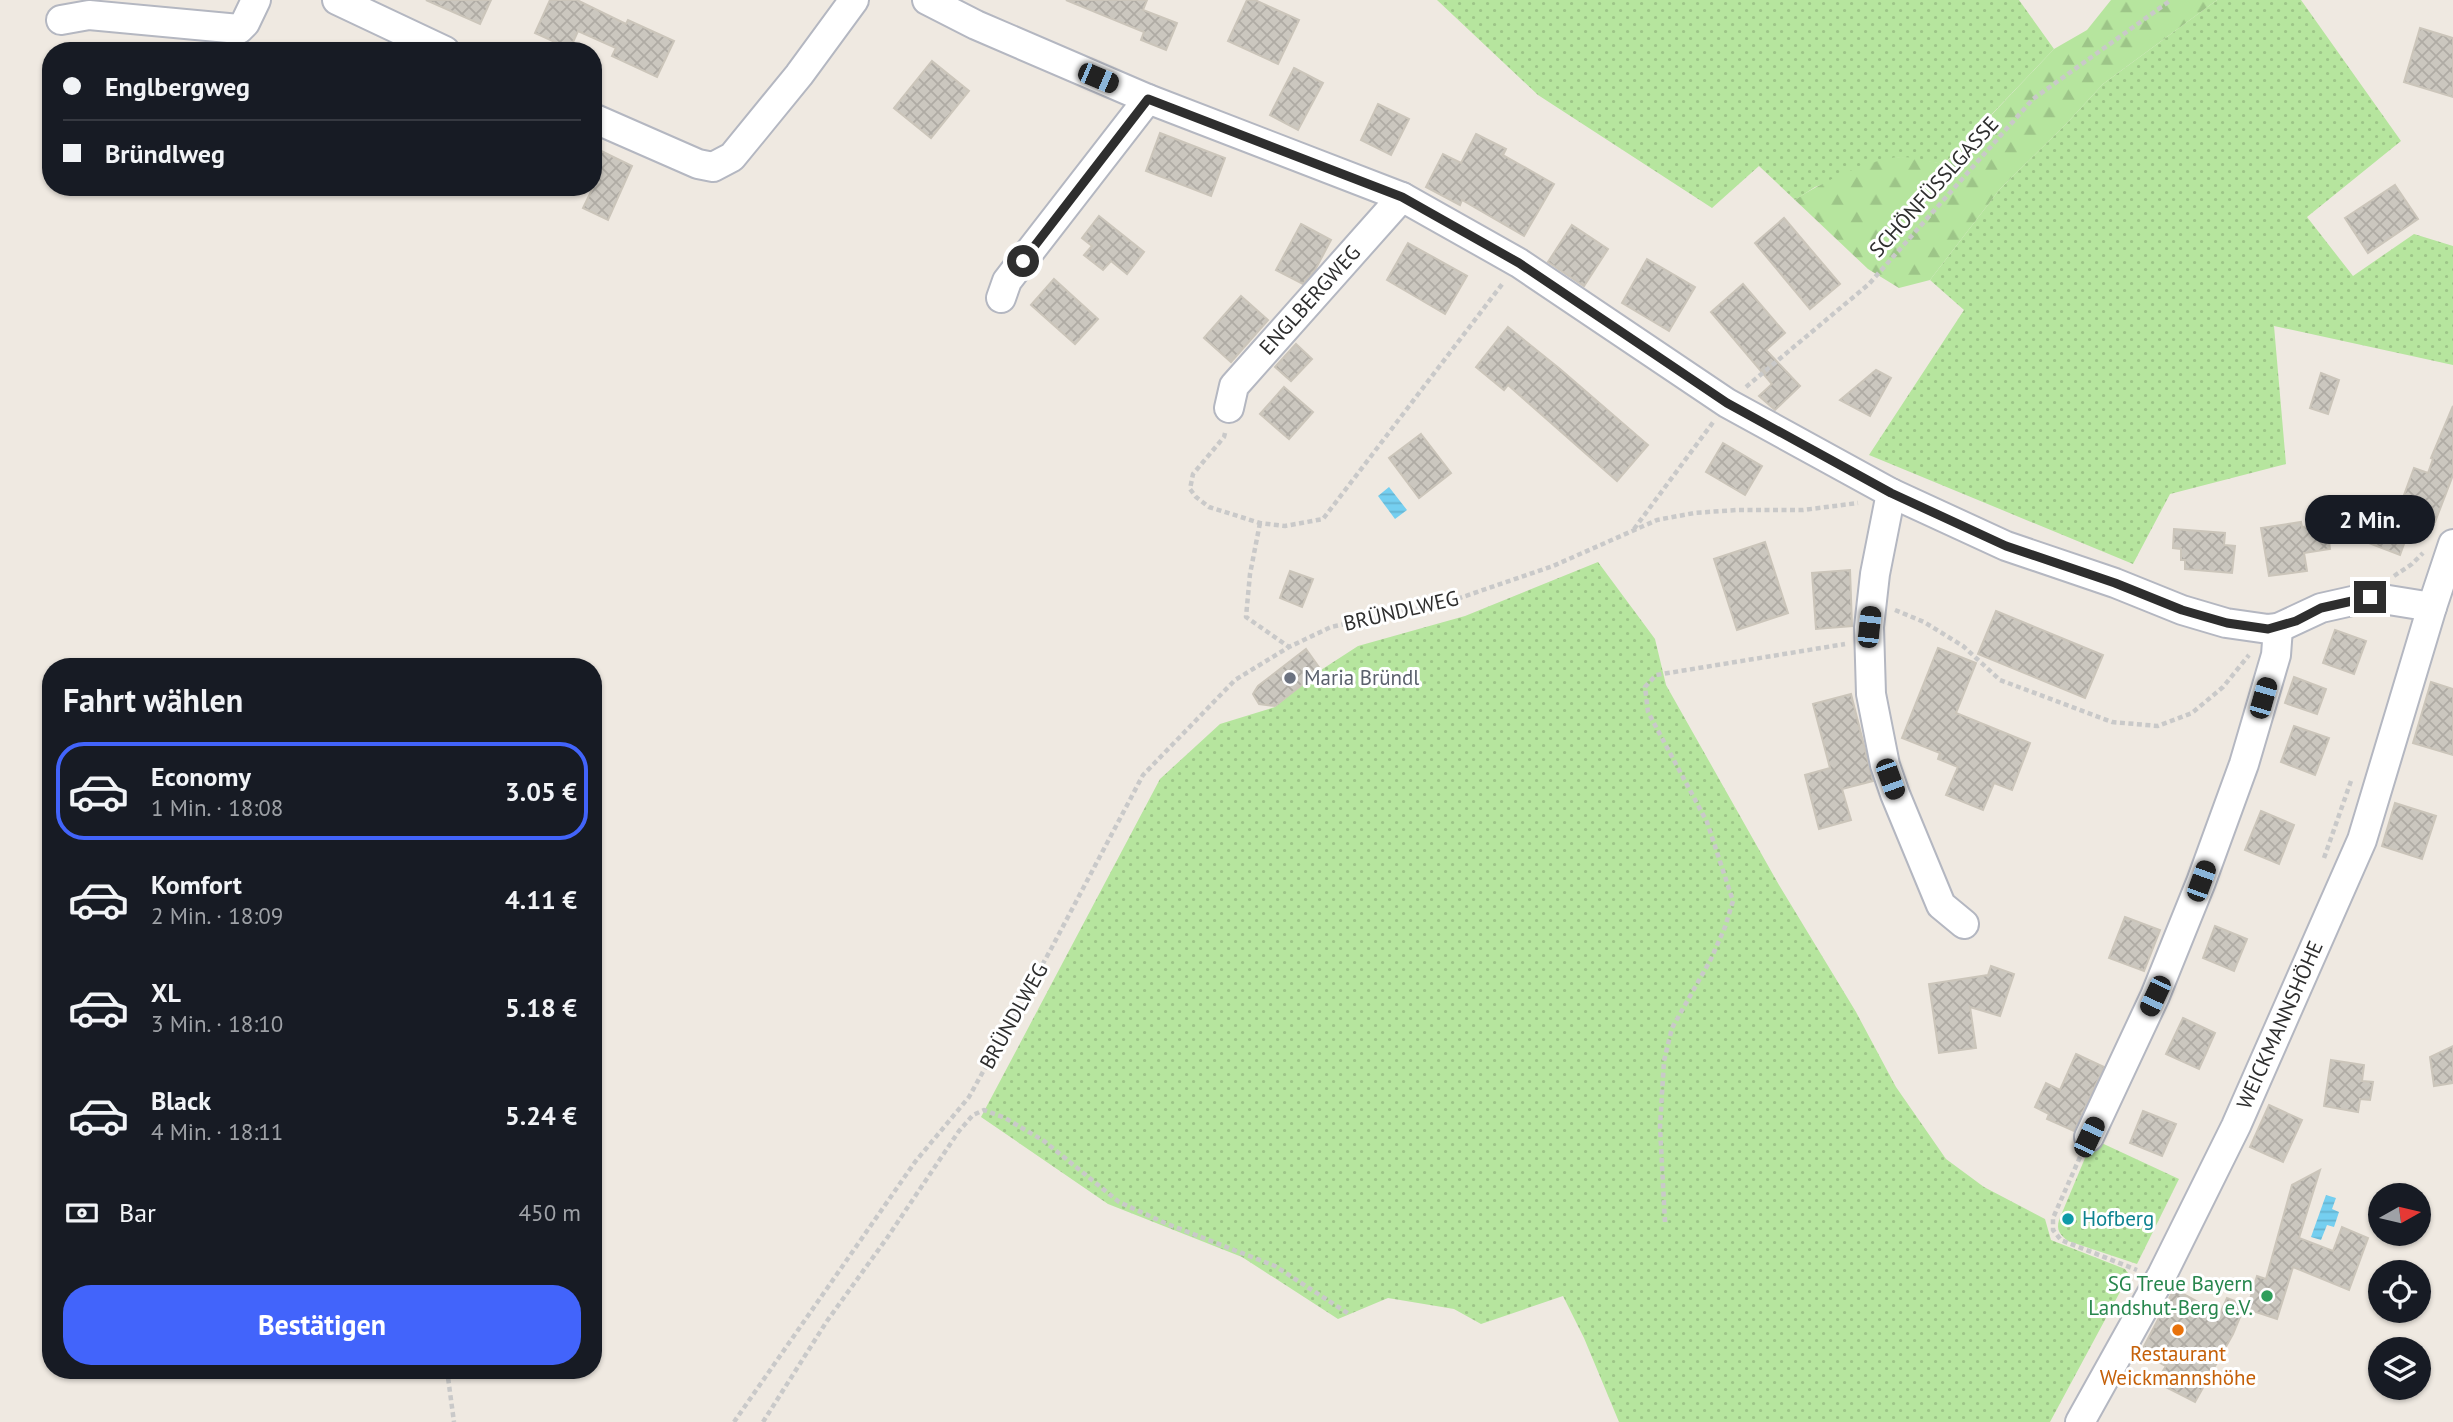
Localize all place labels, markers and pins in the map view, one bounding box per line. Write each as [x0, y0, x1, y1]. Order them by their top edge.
place label: Maria Bründl [1304, 664, 1419, 691]
marker: Maria Bründl [1282, 670, 1298, 686]
place label: Hofberg [2082, 1205, 2154, 1232]
marker: Hofberg [2060, 1211, 2076, 1227]
place label: SG Treue Bayern Landshut-Berg e.V. [2088, 1270, 2253, 1321]
marker: SG Treue Bayern Landshut-Berg e.V. [2259, 1288, 2275, 1304]
marker: Restaurant Weickmannshöhe [2170, 1322, 2186, 1338]
place label: Restaurant Weickmannshöhe [2100, 1340, 2256, 1391]

